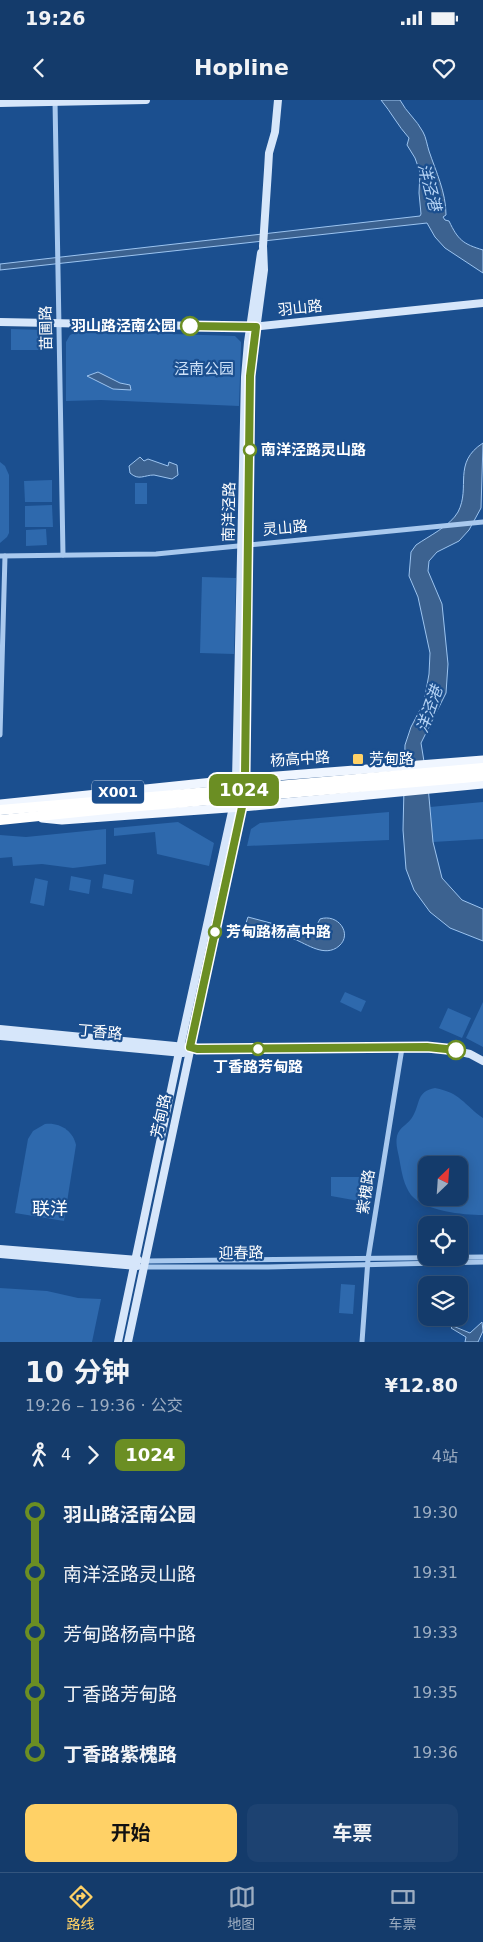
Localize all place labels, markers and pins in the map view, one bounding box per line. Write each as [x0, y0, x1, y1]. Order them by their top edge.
marker: 羽山路泾南公园 [180, 316, 200, 336]
place label: 羽山路泾南公园 [71, 317, 176, 335]
place label: 南洋泾路灵山路 [261, 441, 366, 459]
marker: 南洋泾路灵山路 [243, 443, 257, 457]
place label: 芳甸路 [369, 750, 414, 768]
marker: 芳甸路 [351, 752, 365, 766]
place label: 芳甸路杨高中路 [226, 923, 331, 941]
marker: 芳甸路杨高中路 [208, 925, 222, 939]
unlabelled marker [446, 1040, 466, 1060]
marker: 丁香路芳甸路 [251, 1042, 265, 1056]
place label: 丁香路芳甸路 [213, 1058, 303, 1076]

